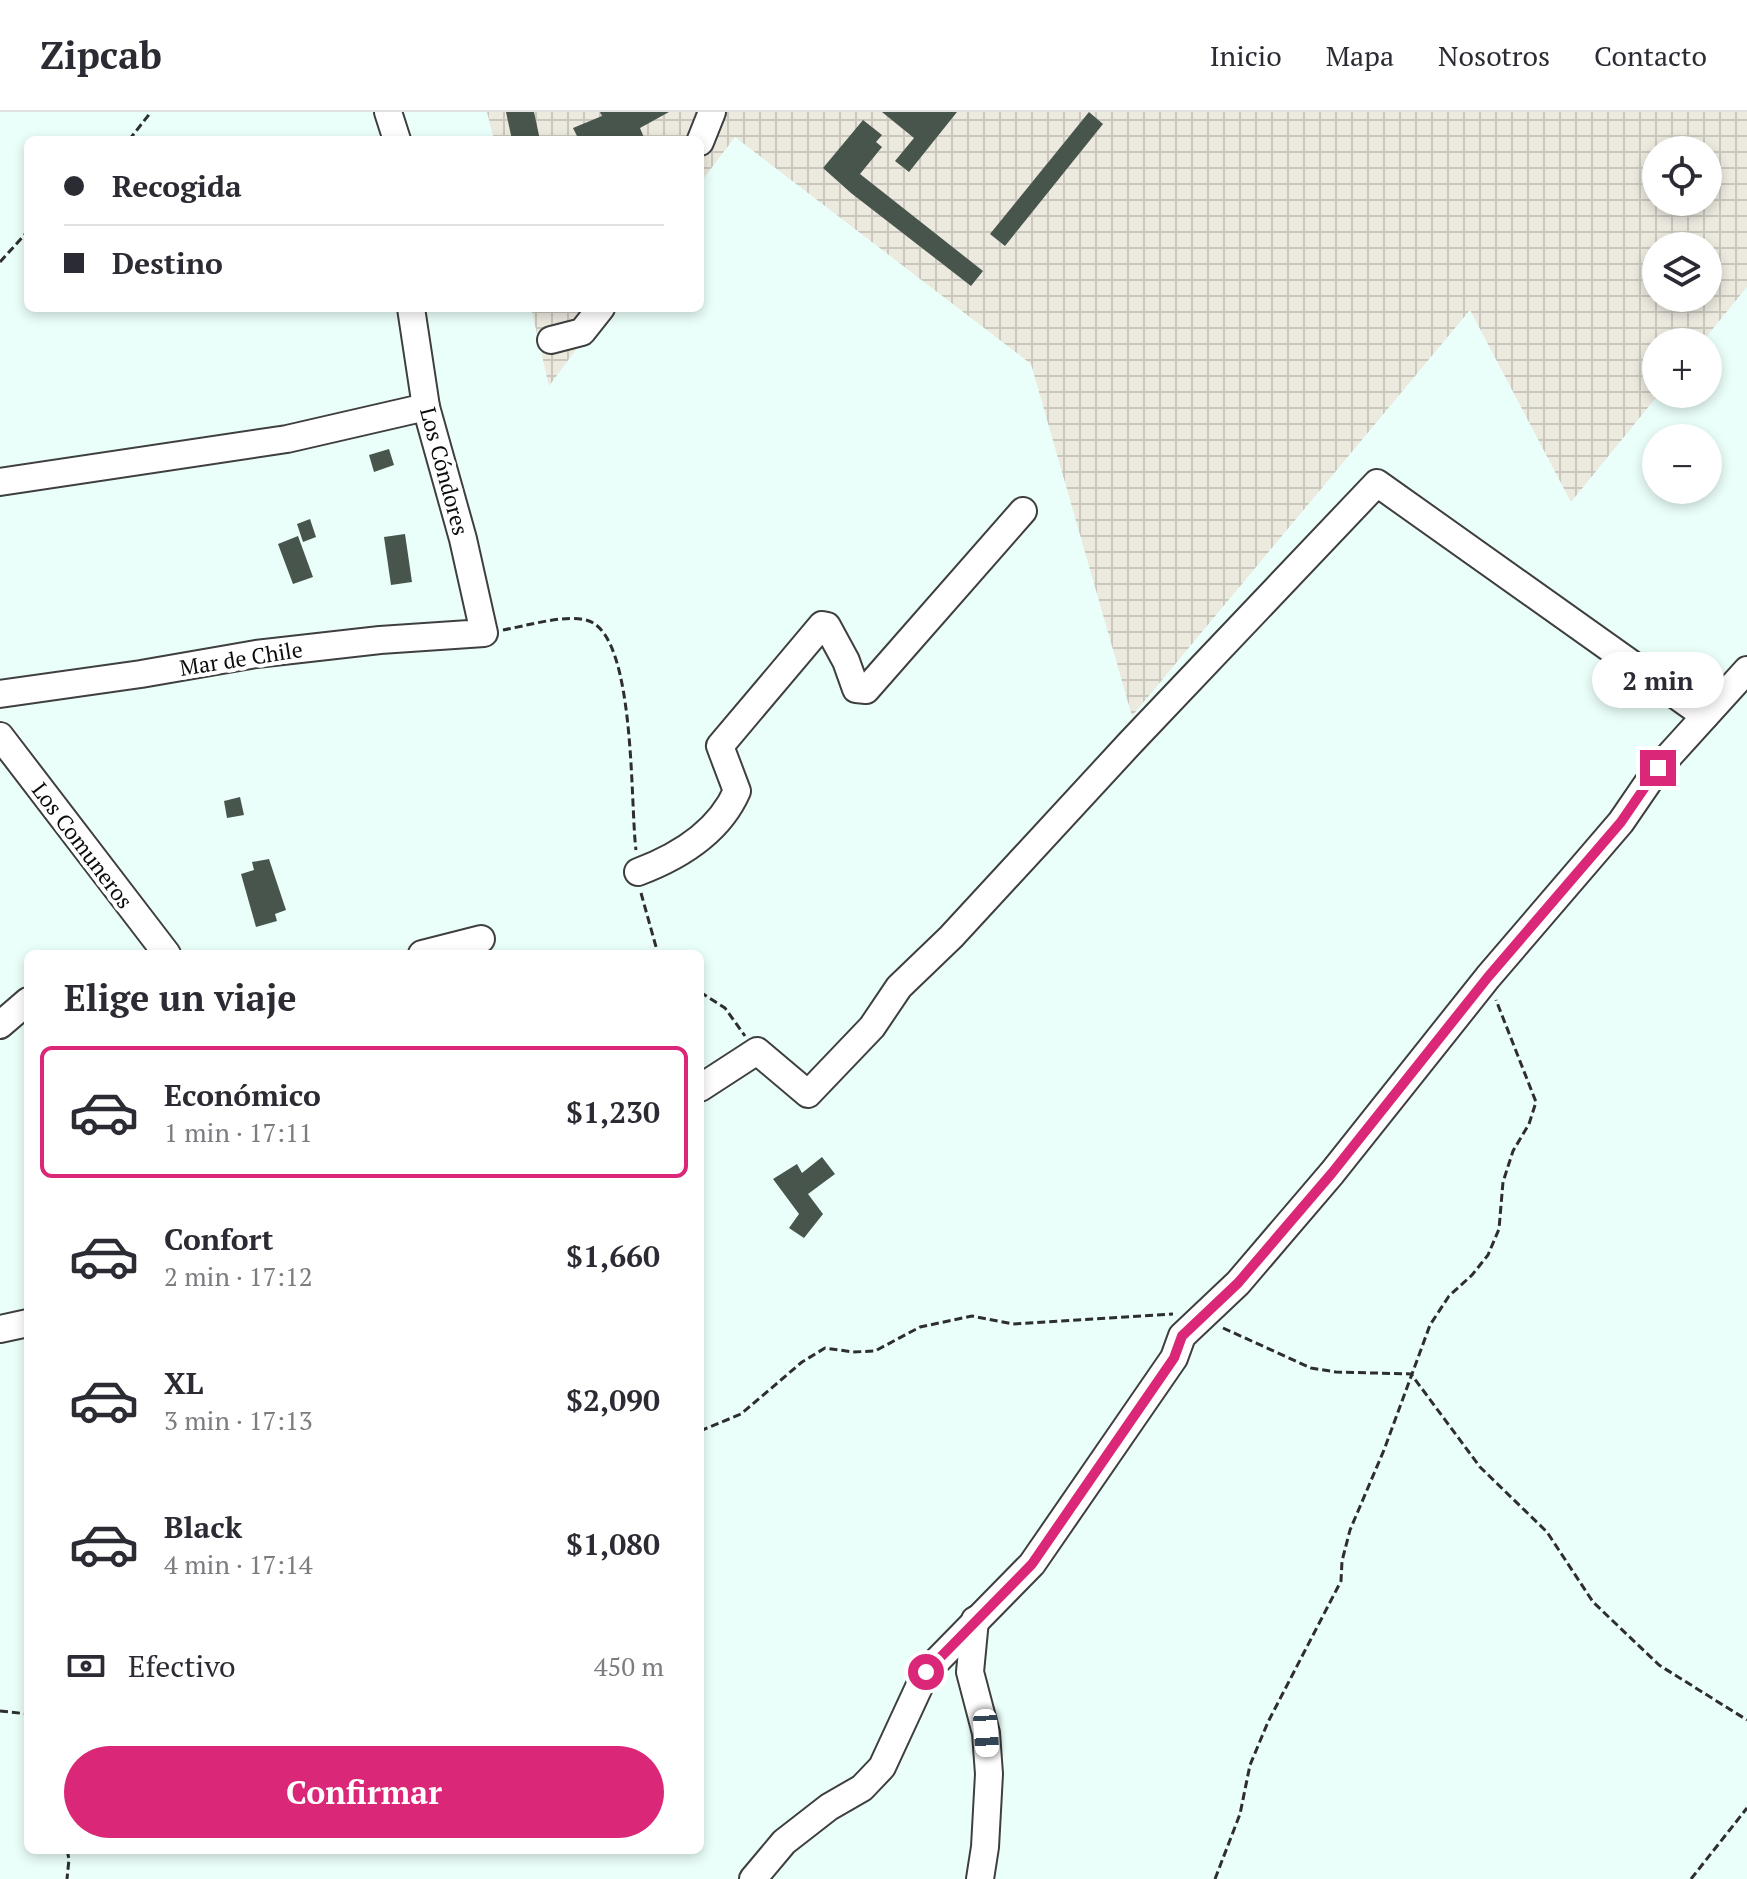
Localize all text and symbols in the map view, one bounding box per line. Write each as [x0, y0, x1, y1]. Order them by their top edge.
text: Zipcab [40, 30, 162, 80]
text: Inicio [1210, 37, 1282, 74]
text: Mapa [1326, 37, 1394, 74]
text: Nosotros [1438, 37, 1550, 74]
text: Contacto [1594, 37, 1707, 74]
map controls [1642, 136, 1722, 504]
button: locate [1642, 136, 1722, 216]
text: Recogida [112, 166, 242, 206]
button: layers [1642, 232, 1722, 312]
text: Destino [112, 243, 223, 283]
button: + [1642, 328, 1722, 408]
street label: Los Cóndores [414, 404, 476, 538]
button: − [1642, 424, 1722, 504]
street label: Mar de Chile [177, 634, 305, 682]
callout: 2 min [1592, 652, 1724, 708]
text: 2 min [1622, 663, 1694, 697]
route end [1640, 750, 1676, 786]
street label: Los Comuneros [26, 776, 140, 914]
text: Elige un viaje [64, 974, 297, 1021]
text: Económico [164, 1075, 321, 1115]
icon: car [68, 1076, 140, 1148]
text: $1,230 [566, 1092, 660, 1132]
text: 1 min · 17:11 [164, 1115, 313, 1149]
text: Confort [164, 1219, 274, 1259]
icon: car [68, 1220, 140, 1292]
text: $1,660 [566, 1236, 660, 1276]
text: 2 min · 17:12 [164, 1259, 313, 1293]
text: XL [164, 1363, 203, 1403]
icon: car [68, 1364, 140, 1436]
text: $2,090 [566, 1380, 660, 1420]
text: 3 min · 17:13 [164, 1403, 313, 1437]
text: Black [164, 1507, 242, 1547]
icon: car [68, 1508, 140, 1580]
text: $1,080 [566, 1524, 660, 1564]
text: 4 min · 17:14 [164, 1547, 313, 1581]
icon: cash [64, 1644, 108, 1688]
text: Efectivo [128, 1646, 236, 1686]
text: 450 m [594, 1649, 664, 1683]
route start [908, 1654, 944, 1690]
car [972, 1708, 1000, 1758]
button: Confirmar [64, 1746, 664, 1838]

